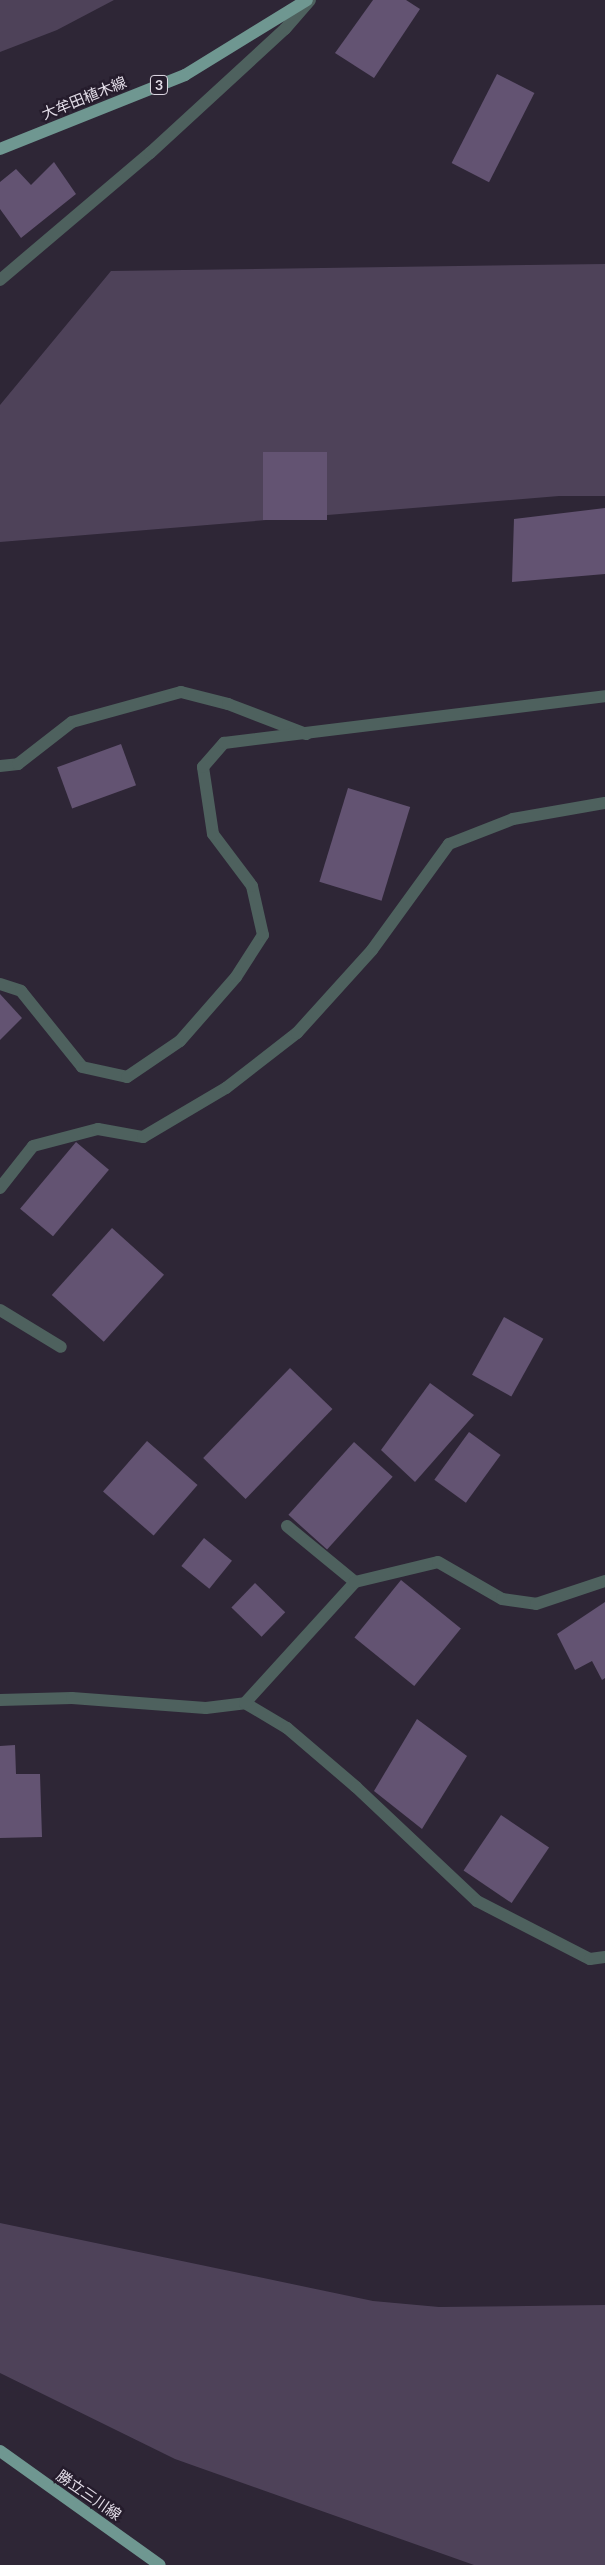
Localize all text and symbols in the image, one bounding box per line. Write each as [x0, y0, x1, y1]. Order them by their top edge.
street label: 大牟田植木線 [39, 73, 129, 123]
road number: 3 [149, 74, 169, 96]
street label: 勝立三川線 [53, 2466, 125, 2524]

